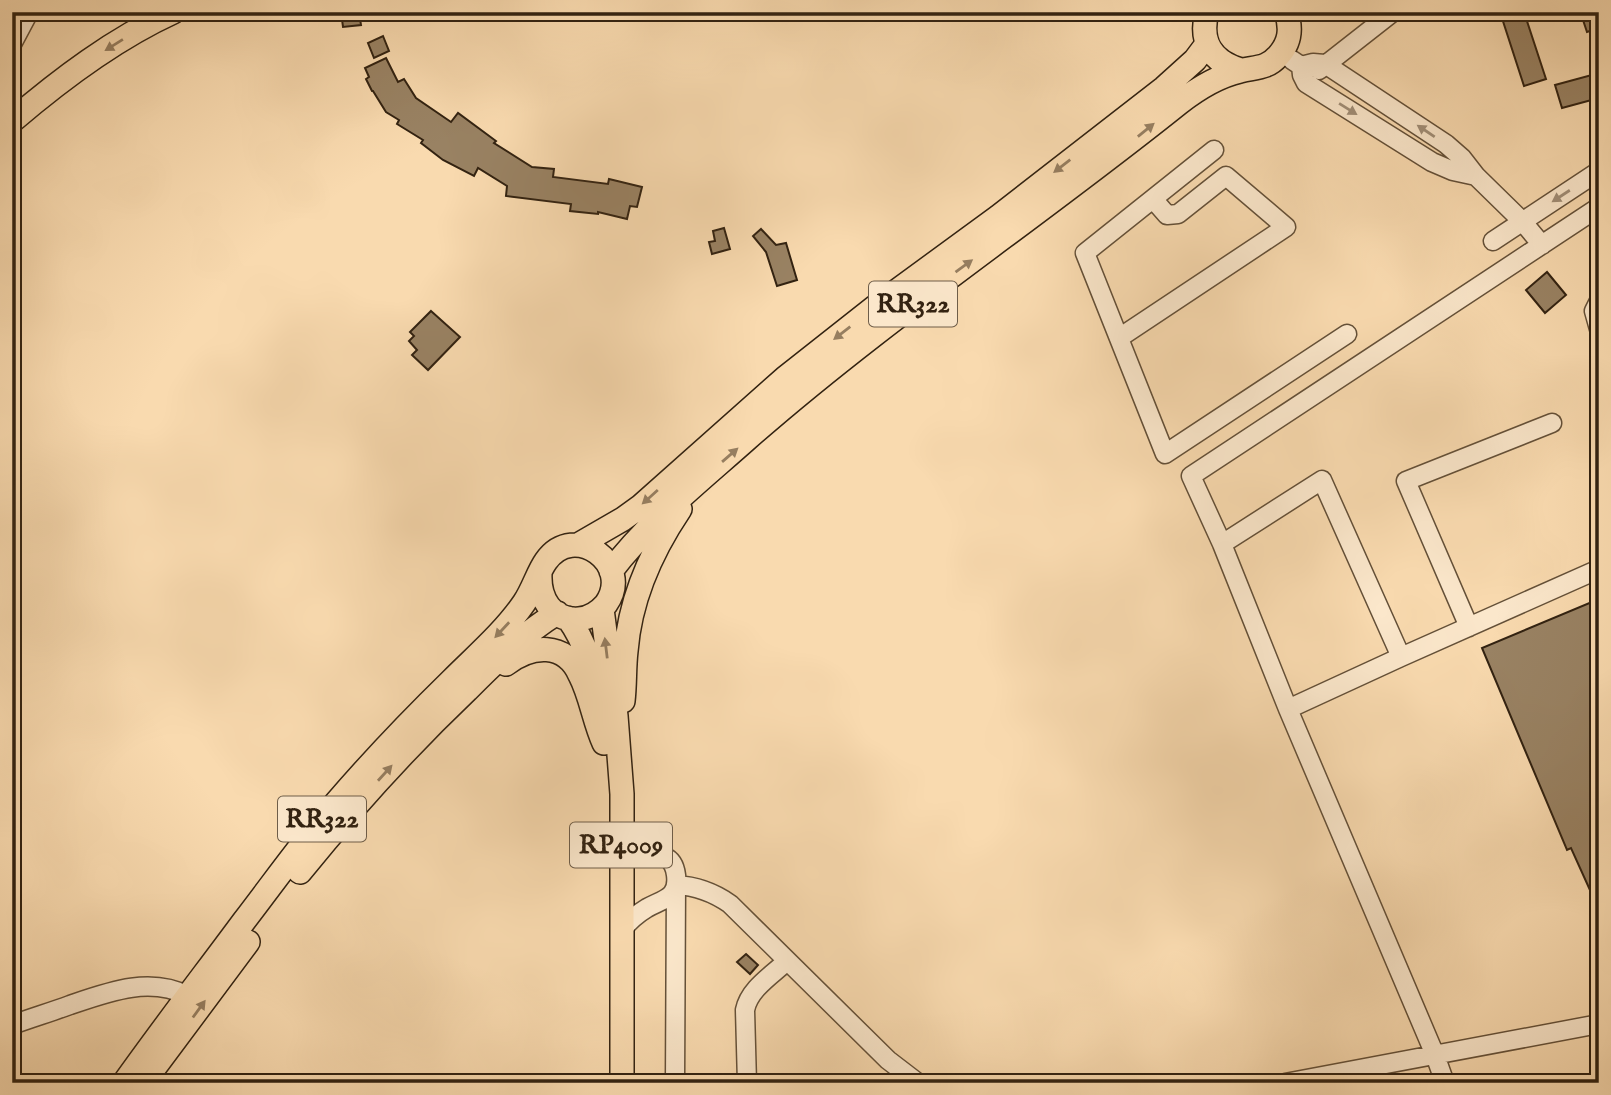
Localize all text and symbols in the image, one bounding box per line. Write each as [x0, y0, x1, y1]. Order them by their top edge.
one-way arrow [104, 39, 124, 52]
one-way arrow [1339, 103, 1358, 116]
one-way arrow [1138, 123, 1155, 138]
one-way arrow [1416, 124, 1435, 137]
one-way arrow [1053, 159, 1071, 173]
one-way arrow [1551, 189, 1570, 202]
one-way arrow [955, 260, 973, 274]
road number: RR322 [869, 282, 957, 326]
one-way arrow [833, 326, 851, 340]
one-way arrow [721, 448, 738, 463]
one-way arrow [642, 489, 659, 504]
one-way arrow [494, 621, 510, 639]
one-way arrow [601, 637, 612, 659]
one-way arrow [377, 764, 393, 782]
road number: RR322 [278, 796, 366, 842]
road number: RP4009 [570, 822, 672, 867]
one-way arrow [192, 1000, 206, 1018]

